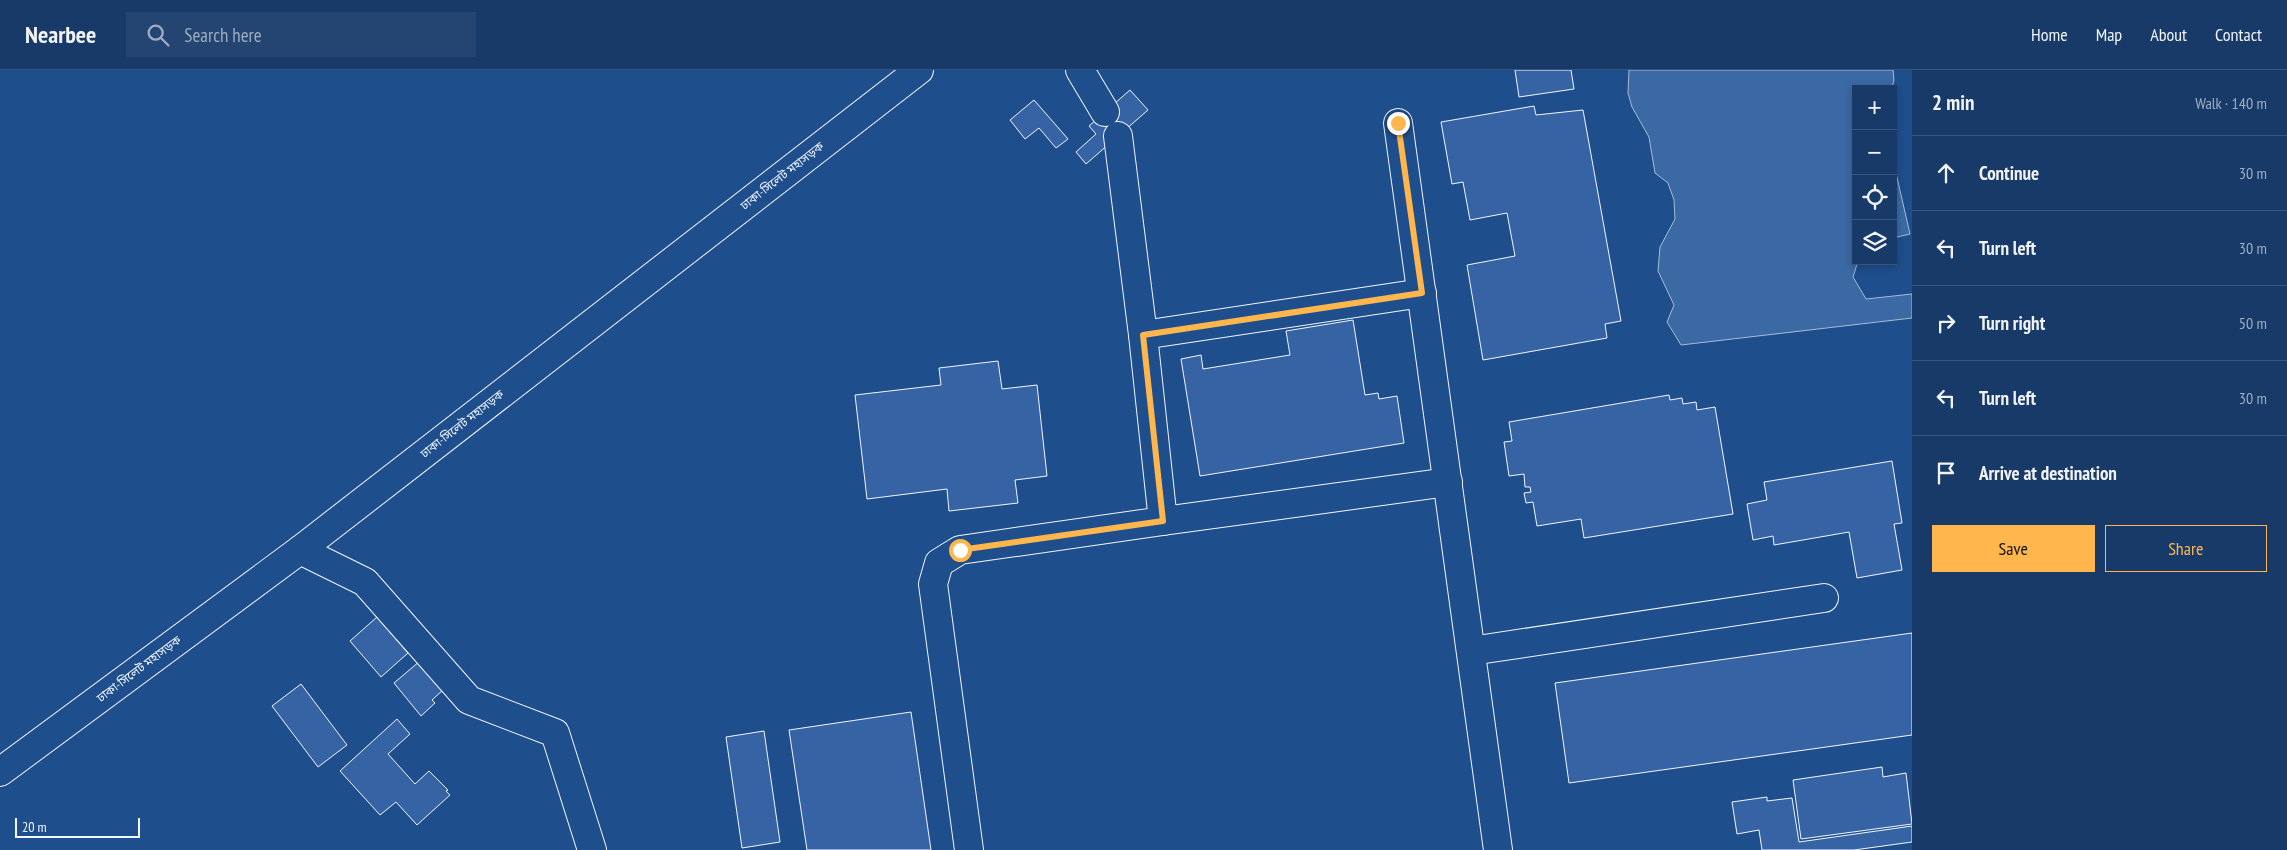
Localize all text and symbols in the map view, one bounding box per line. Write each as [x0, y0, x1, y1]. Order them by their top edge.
search box [126, 12, 476, 57]
text: Nearbee [25, 19, 96, 50]
icon: search [144, 21, 172, 49]
text: Search here [184, 23, 262, 47]
text: Home [2031, 23, 2068, 46]
text: Map [2096, 23, 2122, 46]
text: About [2150, 23, 2187, 46]
text: Contact [2215, 23, 2262, 46]
map controls [1852, 85, 1897, 265]
button: + [1852, 85, 1897, 130]
text: 2 min [1932, 89, 1974, 116]
text: Walk · 140 m [2195, 93, 2267, 113]
route end [1387, 112, 1410, 135]
button: − [1852, 130, 1897, 175]
street label: ঢাকা-সিলেট মহাসড়ক [736, 138, 827, 213]
icon: ahead [1932, 159, 1960, 187]
text: Continue [1979, 161, 2039, 185]
text: 30 m [2239, 163, 2267, 183]
button: locate [1852, 175, 1897, 220]
button: layers [1852, 220, 1897, 265]
icon: left [1932, 234, 1960, 262]
text: Turn left [1979, 236, 2036, 260]
text: 30 m [2239, 238, 2267, 258]
icon: right [1932, 309, 1960, 337]
text: Turn right [1979, 311, 2045, 335]
text: 50 m [2239, 313, 2267, 333]
icon: left [1932, 384, 1960, 412]
street label: ঢাকা-সিলেট মহাসড়ক [416, 386, 507, 461]
text: Turn left [1979, 386, 2036, 410]
text: 30 m [2239, 388, 2267, 408]
icon: arrive [1932, 459, 1960, 487]
text: Arrive at destination [1979, 461, 2117, 485]
button: Save [1932, 525, 2095, 572]
button: Share [2105, 525, 2267, 572]
route start [949, 539, 972, 562]
street label: ঢাকা-সিলেট মহাসড়ক [93, 632, 184, 706]
scale bar [15, 815, 140, 838]
text: 20 m [22, 818, 47, 836]

